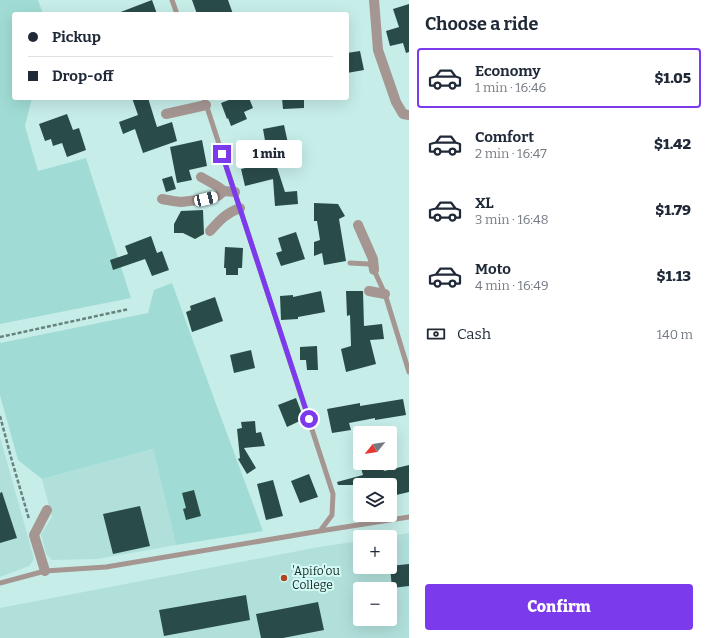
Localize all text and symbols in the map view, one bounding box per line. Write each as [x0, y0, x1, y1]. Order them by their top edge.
text: Choose a ride [425, 13, 538, 35]
text: Pickup [52, 28, 101, 46]
icon: car [427, 60, 463, 96]
text: Economy [475, 62, 541, 80]
text: Drop-off [52, 67, 113, 85]
text: $1.05 [654, 69, 691, 87]
text: 1 min · 16:46 [475, 80, 546, 95]
icon: car [427, 126, 463, 162]
text: Comfort [475, 128, 534, 146]
text: $1.42 [654, 135, 691, 153]
callout: 1 min [236, 140, 302, 168]
route end [213, 145, 231, 163]
text: 1 min [252, 146, 286, 161]
text: 2 min · 16:47 [475, 146, 547, 161]
car [193, 190, 219, 208]
icon: car [427, 192, 463, 228]
text: XL [475, 194, 494, 212]
text: $1.79 [655, 201, 691, 219]
text: 3 min · 16:48 [475, 212, 549, 227]
icon: car [427, 258, 463, 294]
text: Moto [475, 260, 511, 278]
text: $1.13 [657, 267, 691, 285]
text: 4 min · 16:49 [475, 278, 549, 293]
icon: cash [425, 323, 447, 345]
text: Cash [457, 325, 491, 343]
text: 140 m [657, 327, 693, 342]
route start [300, 410, 318, 428]
north arrow [353, 426, 397, 470]
map controls [353, 426, 397, 626]
button: layers [353, 478, 397, 522]
button: + [353, 530, 397, 574]
place label: 'Apifo'ou College [292, 564, 340, 592]
marker: 'Apifo'ou College [279, 573, 289, 583]
button: − [353, 582, 397, 626]
button: Confirm [425, 584, 693, 630]

